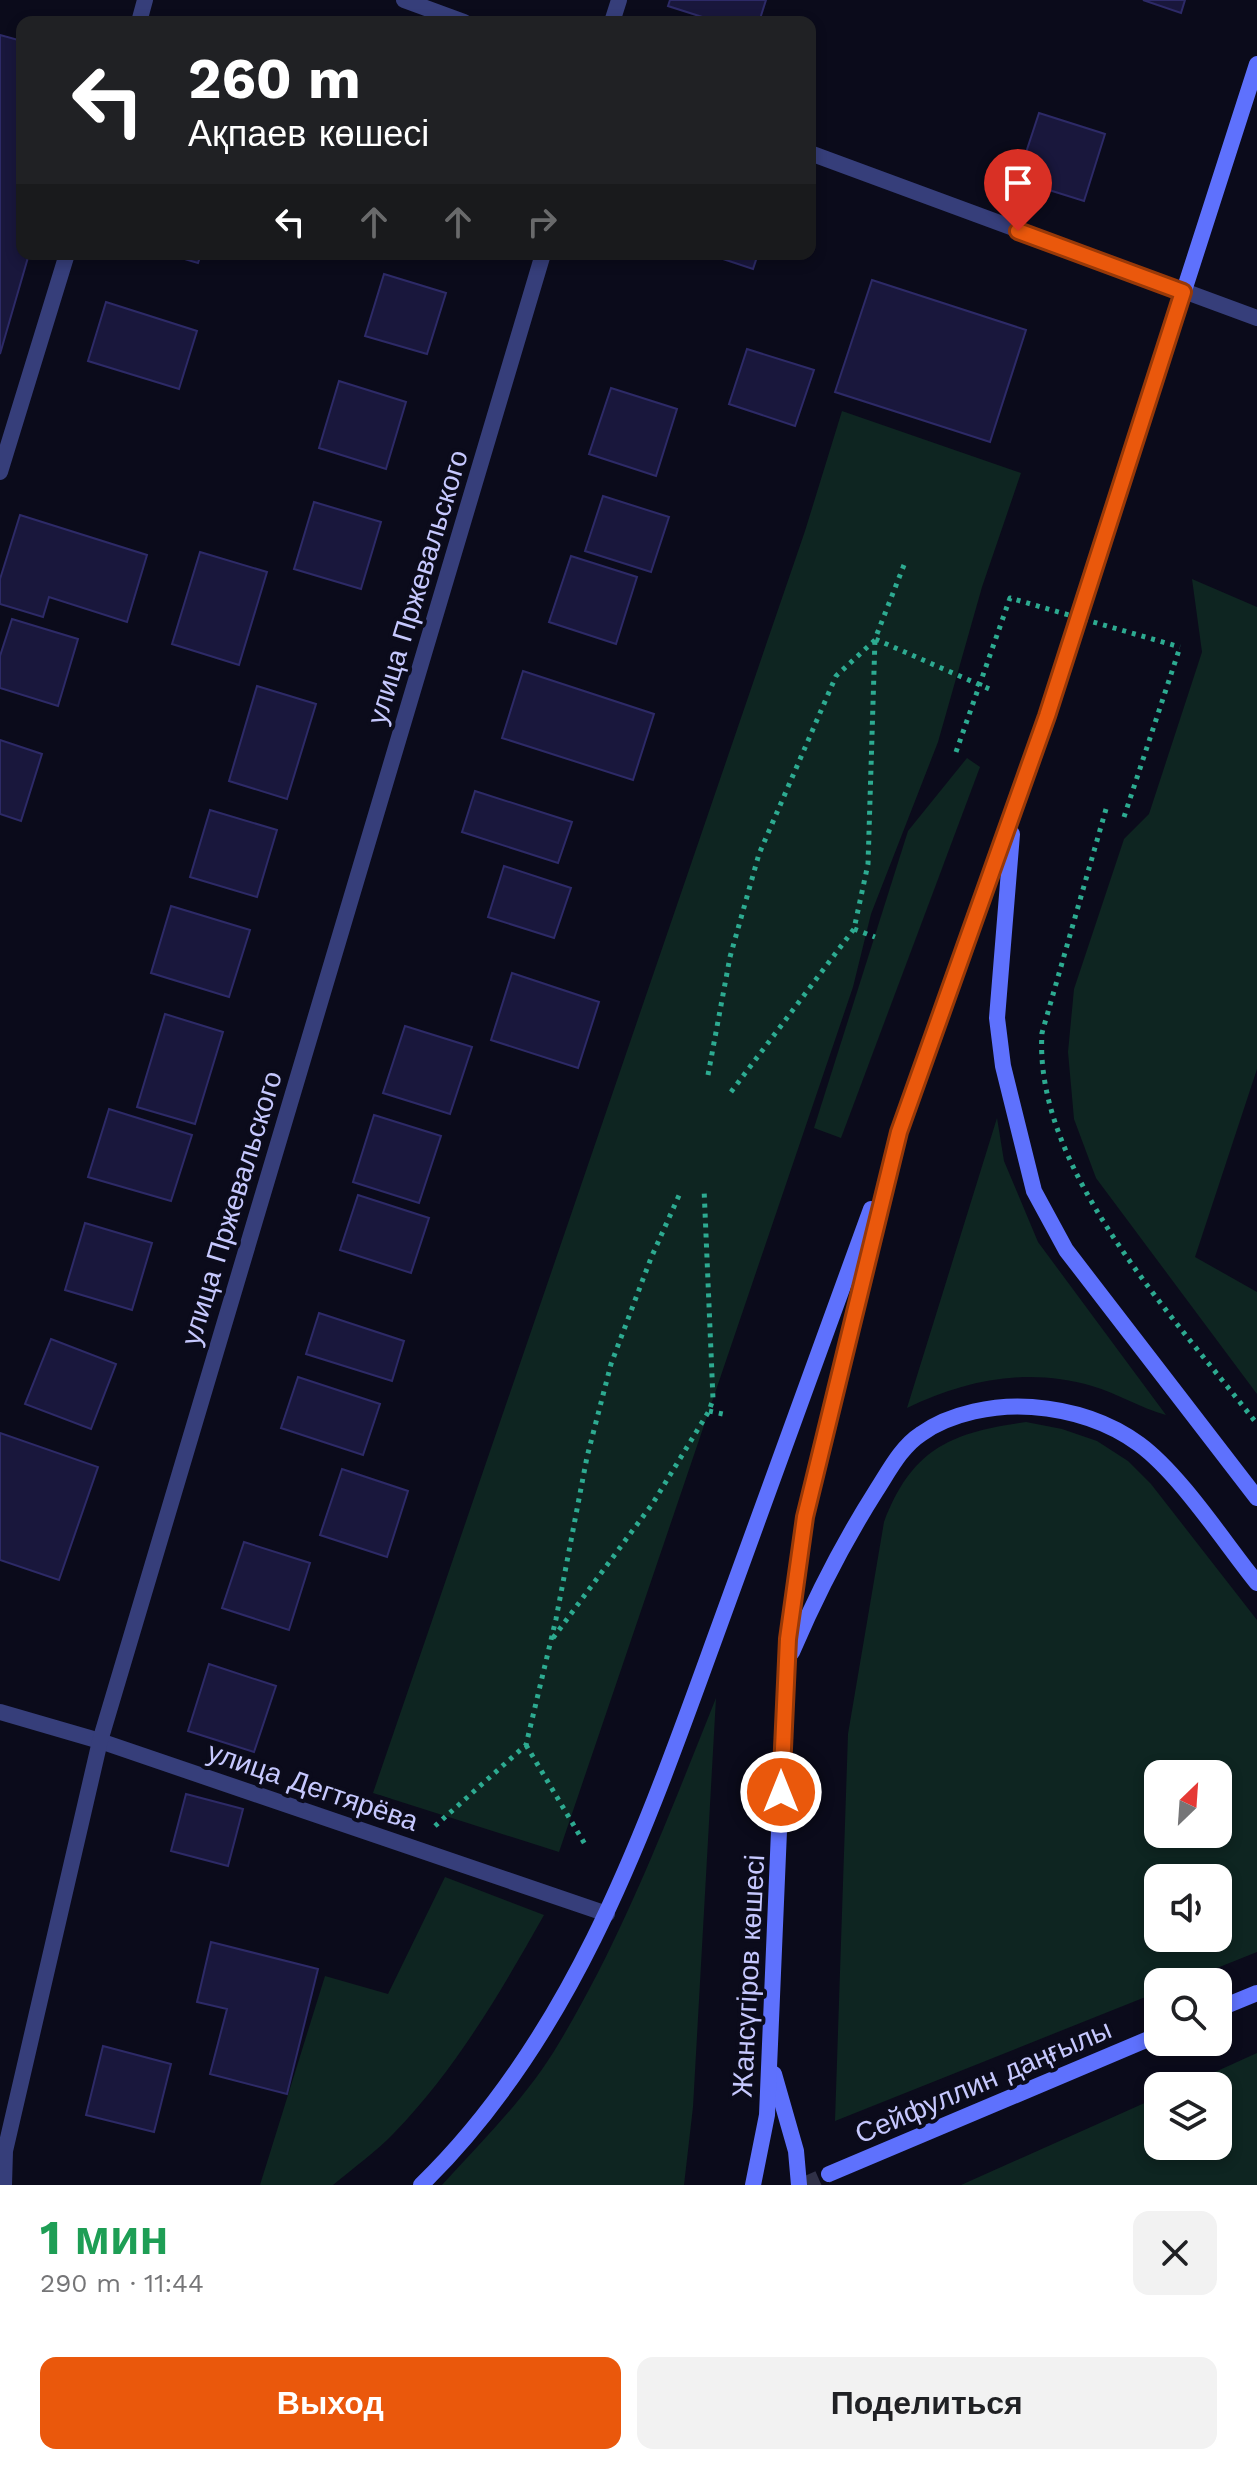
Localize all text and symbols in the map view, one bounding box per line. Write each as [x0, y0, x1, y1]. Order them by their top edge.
text: 260 m [188, 46, 361, 112]
icon: left [56, 48, 160, 152]
text: Ақпаев көшесі [188, 113, 429, 155]
pin [984, 149, 1052, 231]
icon: arrive [996, 161, 1040, 205]
icon: left [268, 200, 312, 244]
icon: ahead [352, 200, 396, 244]
icon: ahead [436, 200, 480, 244]
icon: right [520, 200, 564, 244]
street label: улица Пржевальского [360, 446, 475, 728]
street label: улица Пржевальского [174, 1067, 289, 1349]
street label: улица Дегтярёва [203, 1735, 423, 1838]
position arrow [739, 1750, 823, 1834]
north arrow [1144, 1760, 1232, 1848]
map controls [1144, 1760, 1232, 2160]
street label: Жансүгіров көшесі [726, 1854, 771, 2098]
button: sound [1144, 1864, 1232, 1952]
button: search [1144, 1968, 1232, 2056]
street label: Сейфуллин даңғылы [850, 2013, 1116, 2150]
button: layers [1144, 2072, 1232, 2160]
text: 1 мин [40, 2209, 168, 2266]
button: close [1133, 2211, 1217, 2295]
text: 290 m · 11:44 [40, 2268, 204, 2298]
button: Выход [40, 2357, 621, 2449]
button: Поделиться [637, 2357, 1217, 2449]

